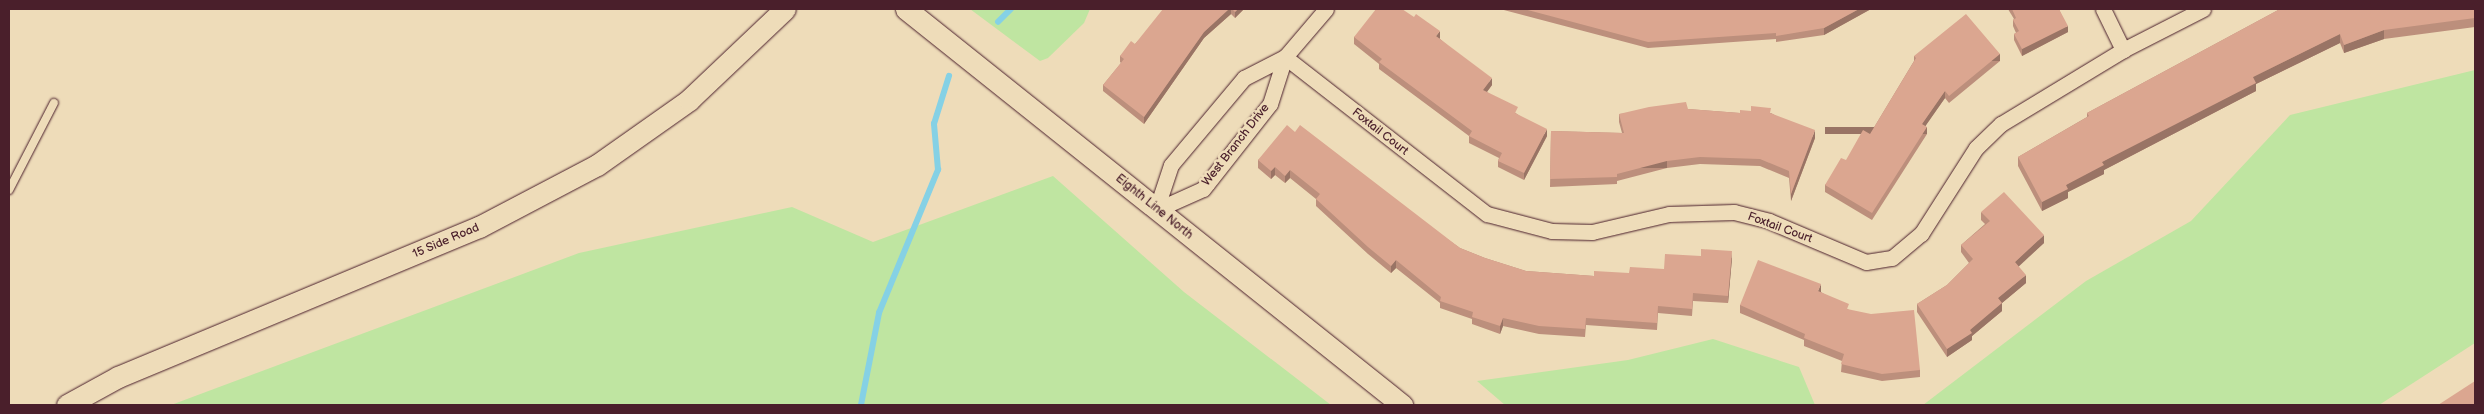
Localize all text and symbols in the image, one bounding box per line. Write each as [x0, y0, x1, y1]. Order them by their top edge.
street label: West Branch Drive [1199, 101, 1273, 189]
street label: Foxtail Court [1349, 105, 1411, 159]
street label: Eighth Line North [1112, 171, 1196, 243]
street label: Foxtail Court [1746, 210, 1814, 246]
street label: 15 Side Road [410, 220, 482, 262]

